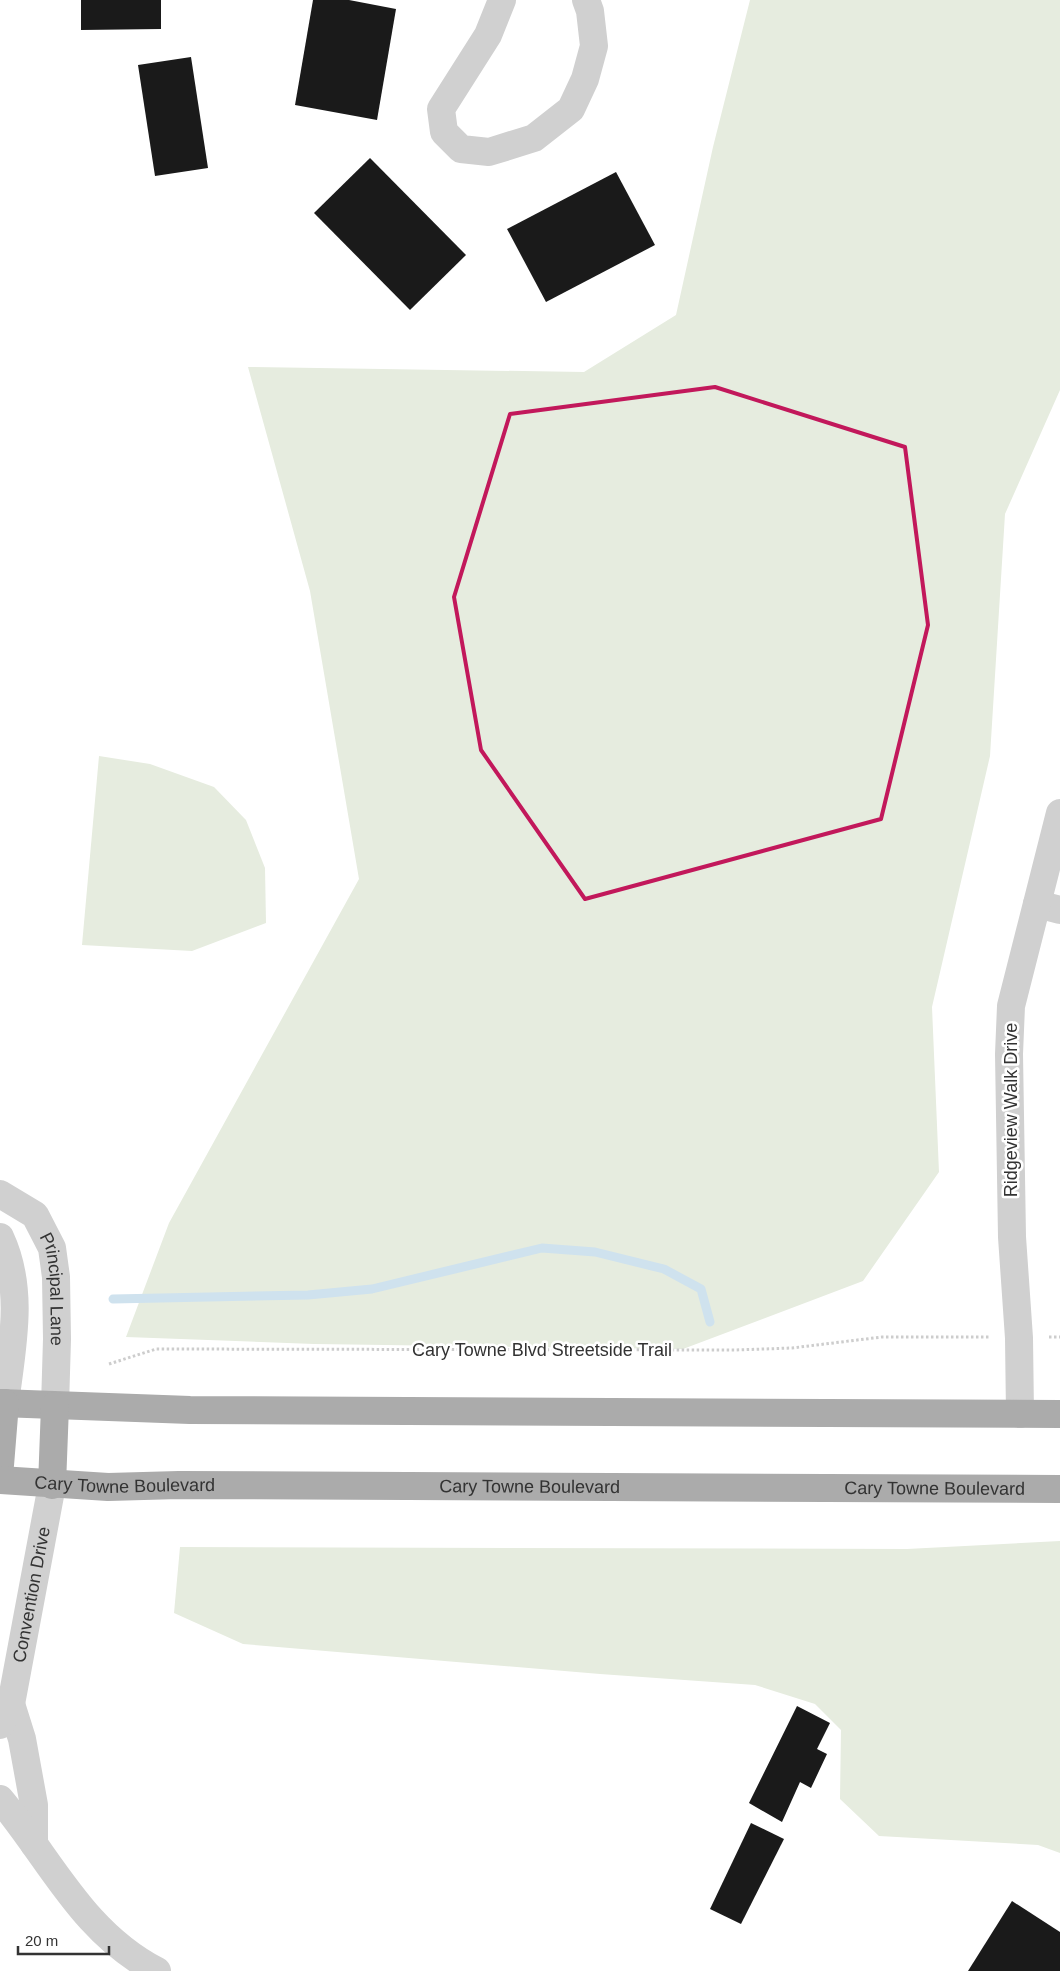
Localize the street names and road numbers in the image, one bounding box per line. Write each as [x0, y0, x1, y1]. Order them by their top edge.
street label: Ridgeview Walk Drive [1001, 1023, 1021, 1197]
street label: Principal Lane [36, 1229, 67, 1346]
street label: Cary Towne Blvd Streetside Trail [412, 1340, 672, 1360]
street label: Cary Towne Boulevard [34, 1472, 215, 1497]
street label: Cary Towne Boulevard [439, 1476, 620, 1497]
street label: Cary Towne Boulevard [844, 1478, 1025, 1499]
street label: Convention Drive [9, 1525, 54, 1664]

